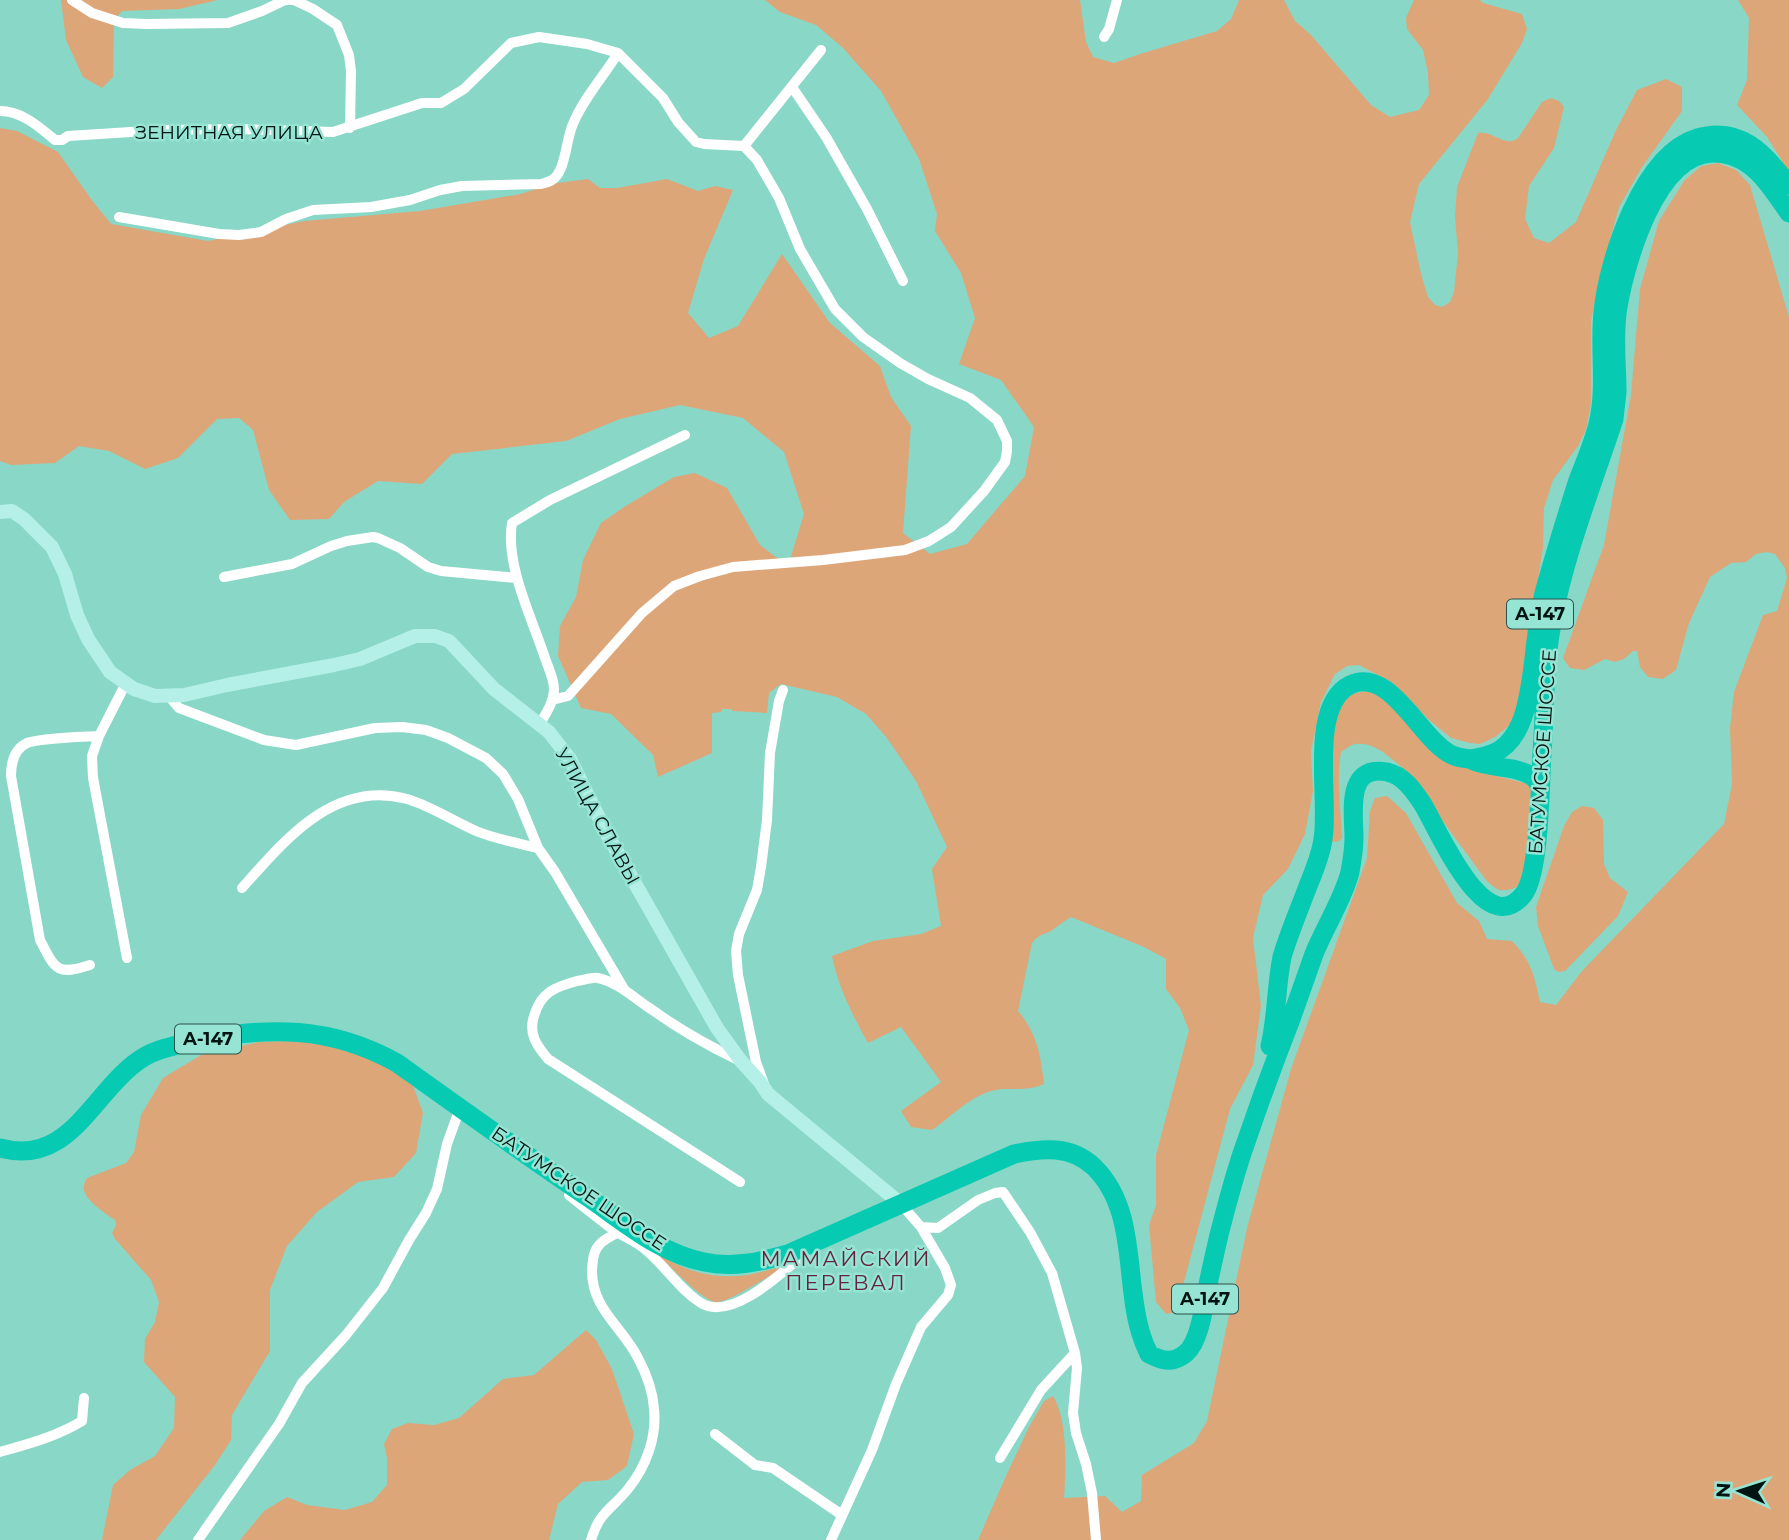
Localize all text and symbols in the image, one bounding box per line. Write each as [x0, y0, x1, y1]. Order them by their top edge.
street label: ЗЕНИТНАЯ УЛИЦА [135, 121, 323, 144]
road number: А-147 [1507, 600, 1573, 628]
street label: БАТУМСКОЕ ШОССЕ [1524, 649, 1561, 855]
street label: УЛИЦА СЛАВЫ [550, 744, 645, 889]
road number: А-147 [175, 1024, 241, 1054]
street label: БАТУМСКОЕ ШОССЕ [487, 1122, 670, 1255]
district label: МАМАЙСКИЙ ПЕРЕВАЛ [761, 1246, 931, 1295]
road number: А-147 [1172, 1284, 1238, 1314]
north arrow [1705, 1456, 1775, 1526]
text: N [1712, 1482, 1735, 1498]

